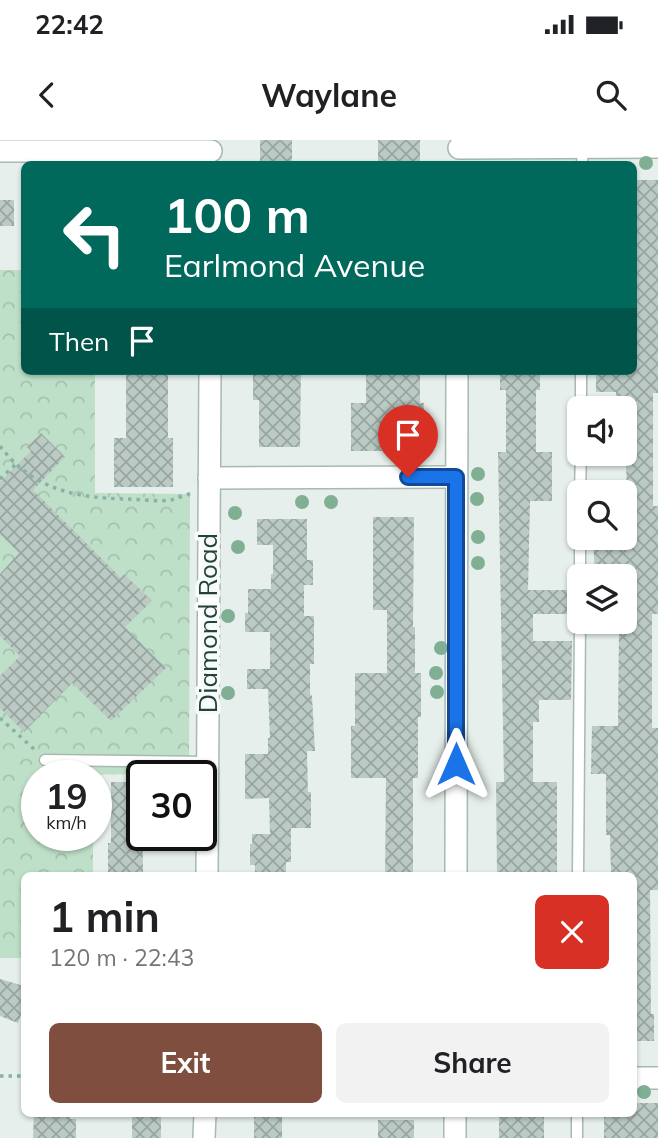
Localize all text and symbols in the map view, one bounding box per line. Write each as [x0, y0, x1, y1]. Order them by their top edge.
text: 22:42 [35, 8, 104, 41]
text: Waylane [261, 75, 397, 115]
icon: back [28, 76, 66, 114]
icon: search [592, 76, 630, 114]
text: 100 m [164, 184, 310, 245]
icon: left [49, 189, 140, 280]
text: Earlmond Avenue [164, 245, 425, 285]
icon: arrive [123, 322, 161, 360]
text: Then [49, 325, 109, 358]
map controls [567, 396, 637, 634]
button: sound [567, 396, 637, 466]
pin [378, 405, 438, 477]
icon: arrive [389, 416, 427, 454]
button: search [567, 480, 637, 550]
street label: Diamond Road [191, 533, 224, 713]
button: layers [567, 564, 637, 634]
position arrow [419, 727, 493, 801]
speed limit sign: 30 [126, 760, 217, 851]
text: 19 [45, 774, 88, 818]
text: km/h [46, 811, 87, 834]
text: 1 min [49, 890, 160, 943]
button: close [535, 895, 609, 969]
text: 120 m · 22:43 [49, 943, 194, 972]
button: Exit [49, 1023, 322, 1103]
button: Share [336, 1023, 609, 1103]

